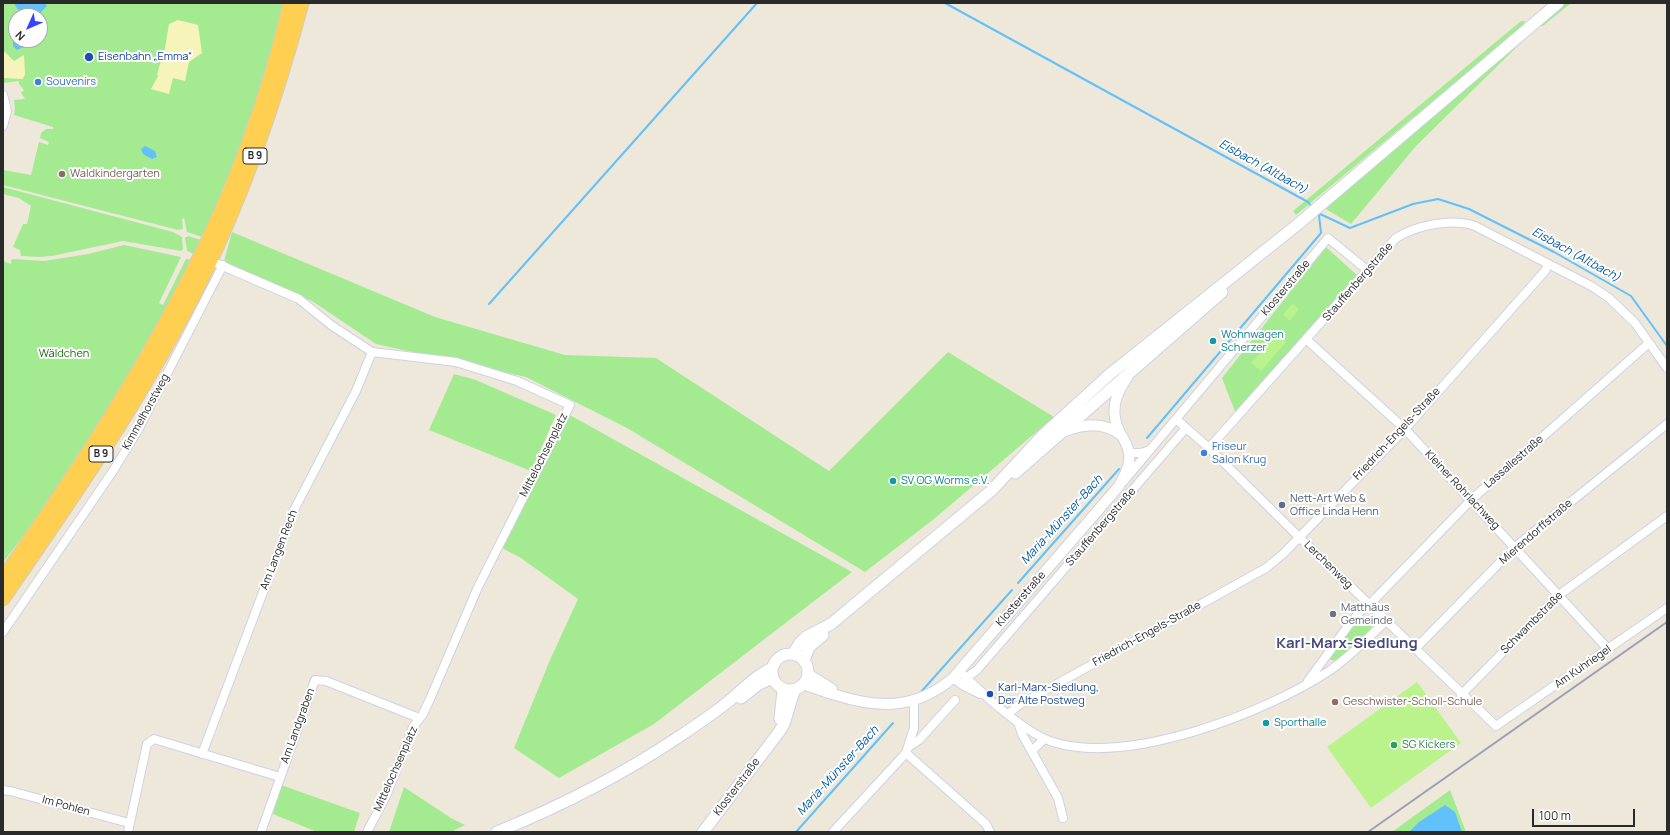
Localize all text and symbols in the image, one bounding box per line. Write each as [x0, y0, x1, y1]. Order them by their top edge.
north arrow [8, 8, 48, 48]
text: N [12, 28, 28, 44]
place label: Eisenbahn „Emma“ [98, 50, 192, 64]
marker: Eisenbahn „Emma“ [83, 51, 95, 63]
place label: Souvenirs [46, 75, 96, 89]
marker: Souvenirs [33, 77, 43, 87]
water label: Eisbach (Altbach) [1216, 137, 1310, 197]
road number: B 9 [243, 148, 267, 164]
place label: Waldkindergarten [70, 167, 160, 181]
marker: Waldkindergarten [57, 169, 67, 179]
water label: Eisbach (Altbach) [1529, 225, 1623, 285]
street label: Stauffenbergstraße [1320, 240, 1396, 324]
street label: Klosterstraße [1259, 257, 1313, 319]
place label: Wohnwagen Scherzer [1221, 328, 1284, 354]
marker: Wohnwagen Scherzer [1208, 336, 1218, 346]
park label: Wäldchen [39, 347, 89, 361]
street label: Kimmelhorstweg [120, 372, 172, 452]
street label: Friedrich-Engels-Straße [1351, 385, 1443, 483]
street label: Mittelochsenplatz [517, 411, 571, 499]
street label: Lassallestraße [1482, 433, 1546, 491]
place label: Friseur Salon Krug [1212, 440, 1266, 466]
road number: B 9 [89, 446, 113, 462]
marker: Friseur Salon Krug [1199, 448, 1209, 458]
street label: Kleiner Rohrlachweg [1422, 448, 1502, 532]
water label: Maria-Münster-Bach [1018, 472, 1106, 568]
place label: SV OG Worms e.V. [901, 474, 989, 488]
marker: SV OG Worms e.V. [888, 476, 898, 486]
street label: Stauffenbergstraße [1063, 485, 1139, 569]
place label: Nett-Art Web & Office Linda Henn [1290, 492, 1379, 518]
street label: Mierendorffstraße [1497, 497, 1575, 567]
marker: Nett-Art Web & Office Linda Henn [1277, 500, 1287, 510]
street label: Am Langen Rech [258, 508, 300, 592]
street label: Lerchenweg [1301, 539, 1355, 591]
street label: Klosterstraße [993, 569, 1049, 629]
street label: Schwambstraße [1498, 589, 1566, 657]
street label: Friedrich-Engels-Straße [1091, 599, 1203, 669]
place label: Matthäus Gemeinde [1341, 601, 1393, 627]
marker: Matthäus Gemeinde [1328, 609, 1338, 619]
district label: Karl-Marx-Siedlung [1276, 635, 1418, 653]
street label: Am Kuhriegel [1552, 643, 1614, 691]
place label: Karl-Marx-Siedlung, Der Alte Postweg [998, 681, 1099, 707]
street label: Am Landgraben [278, 687, 318, 765]
marker: Karl-Marx-Siedlung, Der Alte Postweg [985, 689, 995, 699]
place label: Geschwister-Scholl-Schule [1343, 695, 1482, 709]
marker: Geschwister-Scholl-Schule [1330, 697, 1340, 707]
place label: Sporthalle [1274, 716, 1326, 730]
marker: Sporthalle [1261, 718, 1271, 728]
water label: Maria-Münster-Bach [794, 723, 882, 819]
street label: Mittelochsenplatz [371, 724, 421, 814]
place label: SG Kickers [1402, 738, 1455, 752]
marker: SG Kickers [1389, 740, 1399, 750]
street label: Klosterstraße [711, 756, 763, 818]
street label: Im Pohlen [41, 793, 91, 819]
scale bar [1534, 801, 1637, 827]
text: 100 m [1539, 807, 1571, 824]

